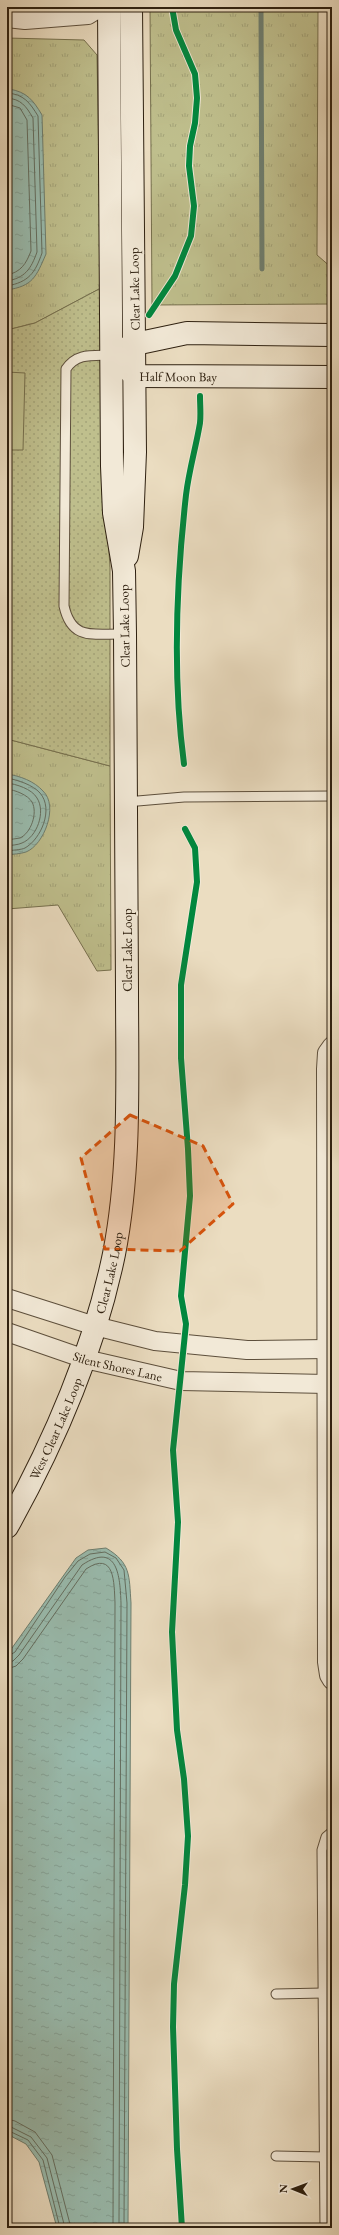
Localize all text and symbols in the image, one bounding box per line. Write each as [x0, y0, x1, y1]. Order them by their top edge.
street label: Clear Lake Loop [125, 247, 144, 331]
street label: Half Moon Bay [139, 368, 217, 385]
street label: Clear Lake Loop [115, 584, 134, 668]
street label: Clear Lake Loop [119, 908, 136, 992]
street label: Clear Lake Loop [92, 1230, 127, 1316]
street label: Silent Shores Lane [71, 1347, 164, 1385]
street label: West Clear Lake Loop [26, 1375, 86, 1482]
north arrow [273, 2169, 313, 2209]
text: N [276, 2184, 290, 2193]

